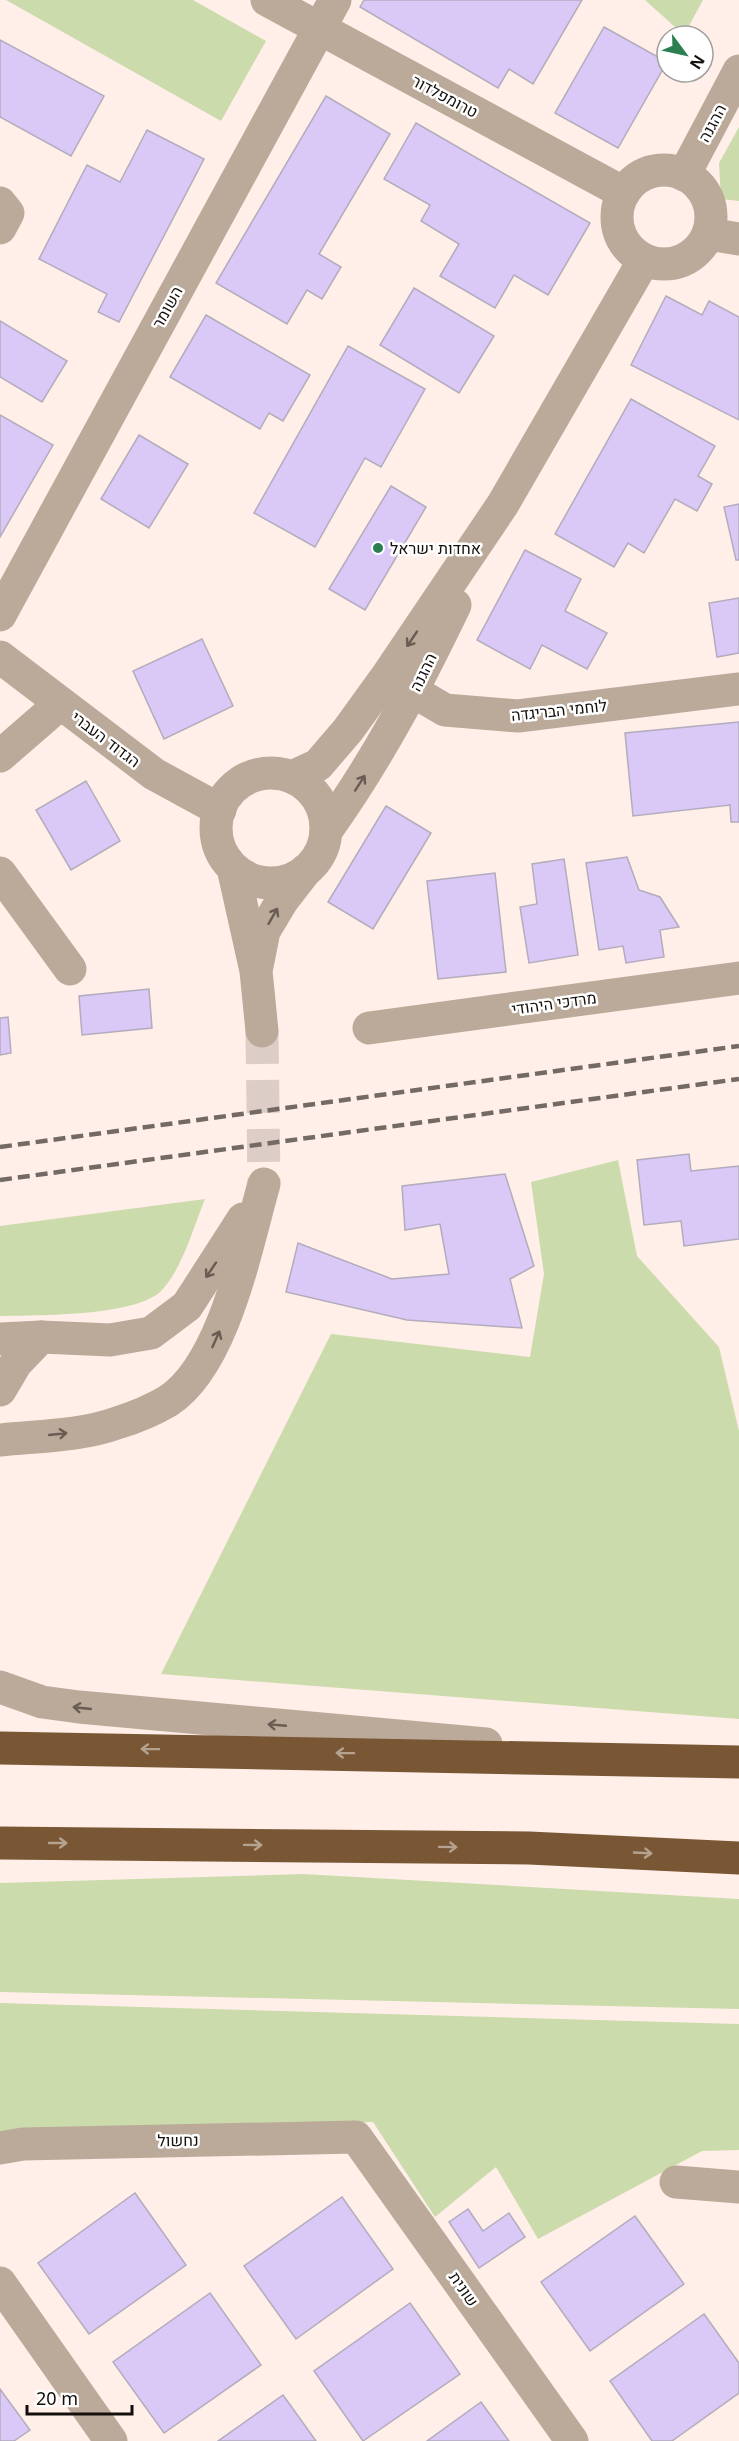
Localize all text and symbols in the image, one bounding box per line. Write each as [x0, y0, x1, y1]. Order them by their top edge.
north arrow [655, 24, 715, 84]
text: N [685, 51, 710, 74]
street label: טרומפלדור [408, 69, 482, 123]
street label: ההגנה [693, 100, 731, 146]
street label: השומר [147, 282, 187, 332]
place label: אחדות ישראל [390, 537, 481, 559]
marker: אחדות ישראל [371, 541, 385, 555]
one-way arrow [406, 631, 418, 647]
street label: ההגנה [404, 649, 442, 695]
street label: לוחמי הבריגדה [510, 694, 608, 726]
street label: הגדוד העברי [67, 706, 145, 772]
one-way arrow [354, 776, 366, 792]
one-way arrow [267, 908, 279, 925]
street label: מרדכי היהודי [510, 986, 598, 1020]
one-way arrow [205, 1261, 217, 1278]
one-way arrow [210, 1330, 222, 1348]
one-way arrow [48, 1428, 68, 1439]
one-way arrow [73, 1702, 93, 1713]
one-way arrow [267, 1719, 287, 1730]
one-way arrow [140, 1743, 160, 1754]
one-way arrow [335, 1747, 355, 1759]
one-way arrow [48, 1837, 68, 1849]
one-way arrow [243, 1839, 263, 1850]
one-way arrow [438, 1841, 458, 1853]
one-way arrow [633, 1848, 653, 1859]
street label: נחשול [157, 2129, 199, 2151]
street label: שונית [444, 2267, 484, 2311]
scale bar [27, 2378, 132, 2416]
text: 20 m [36, 2386, 78, 2410]

